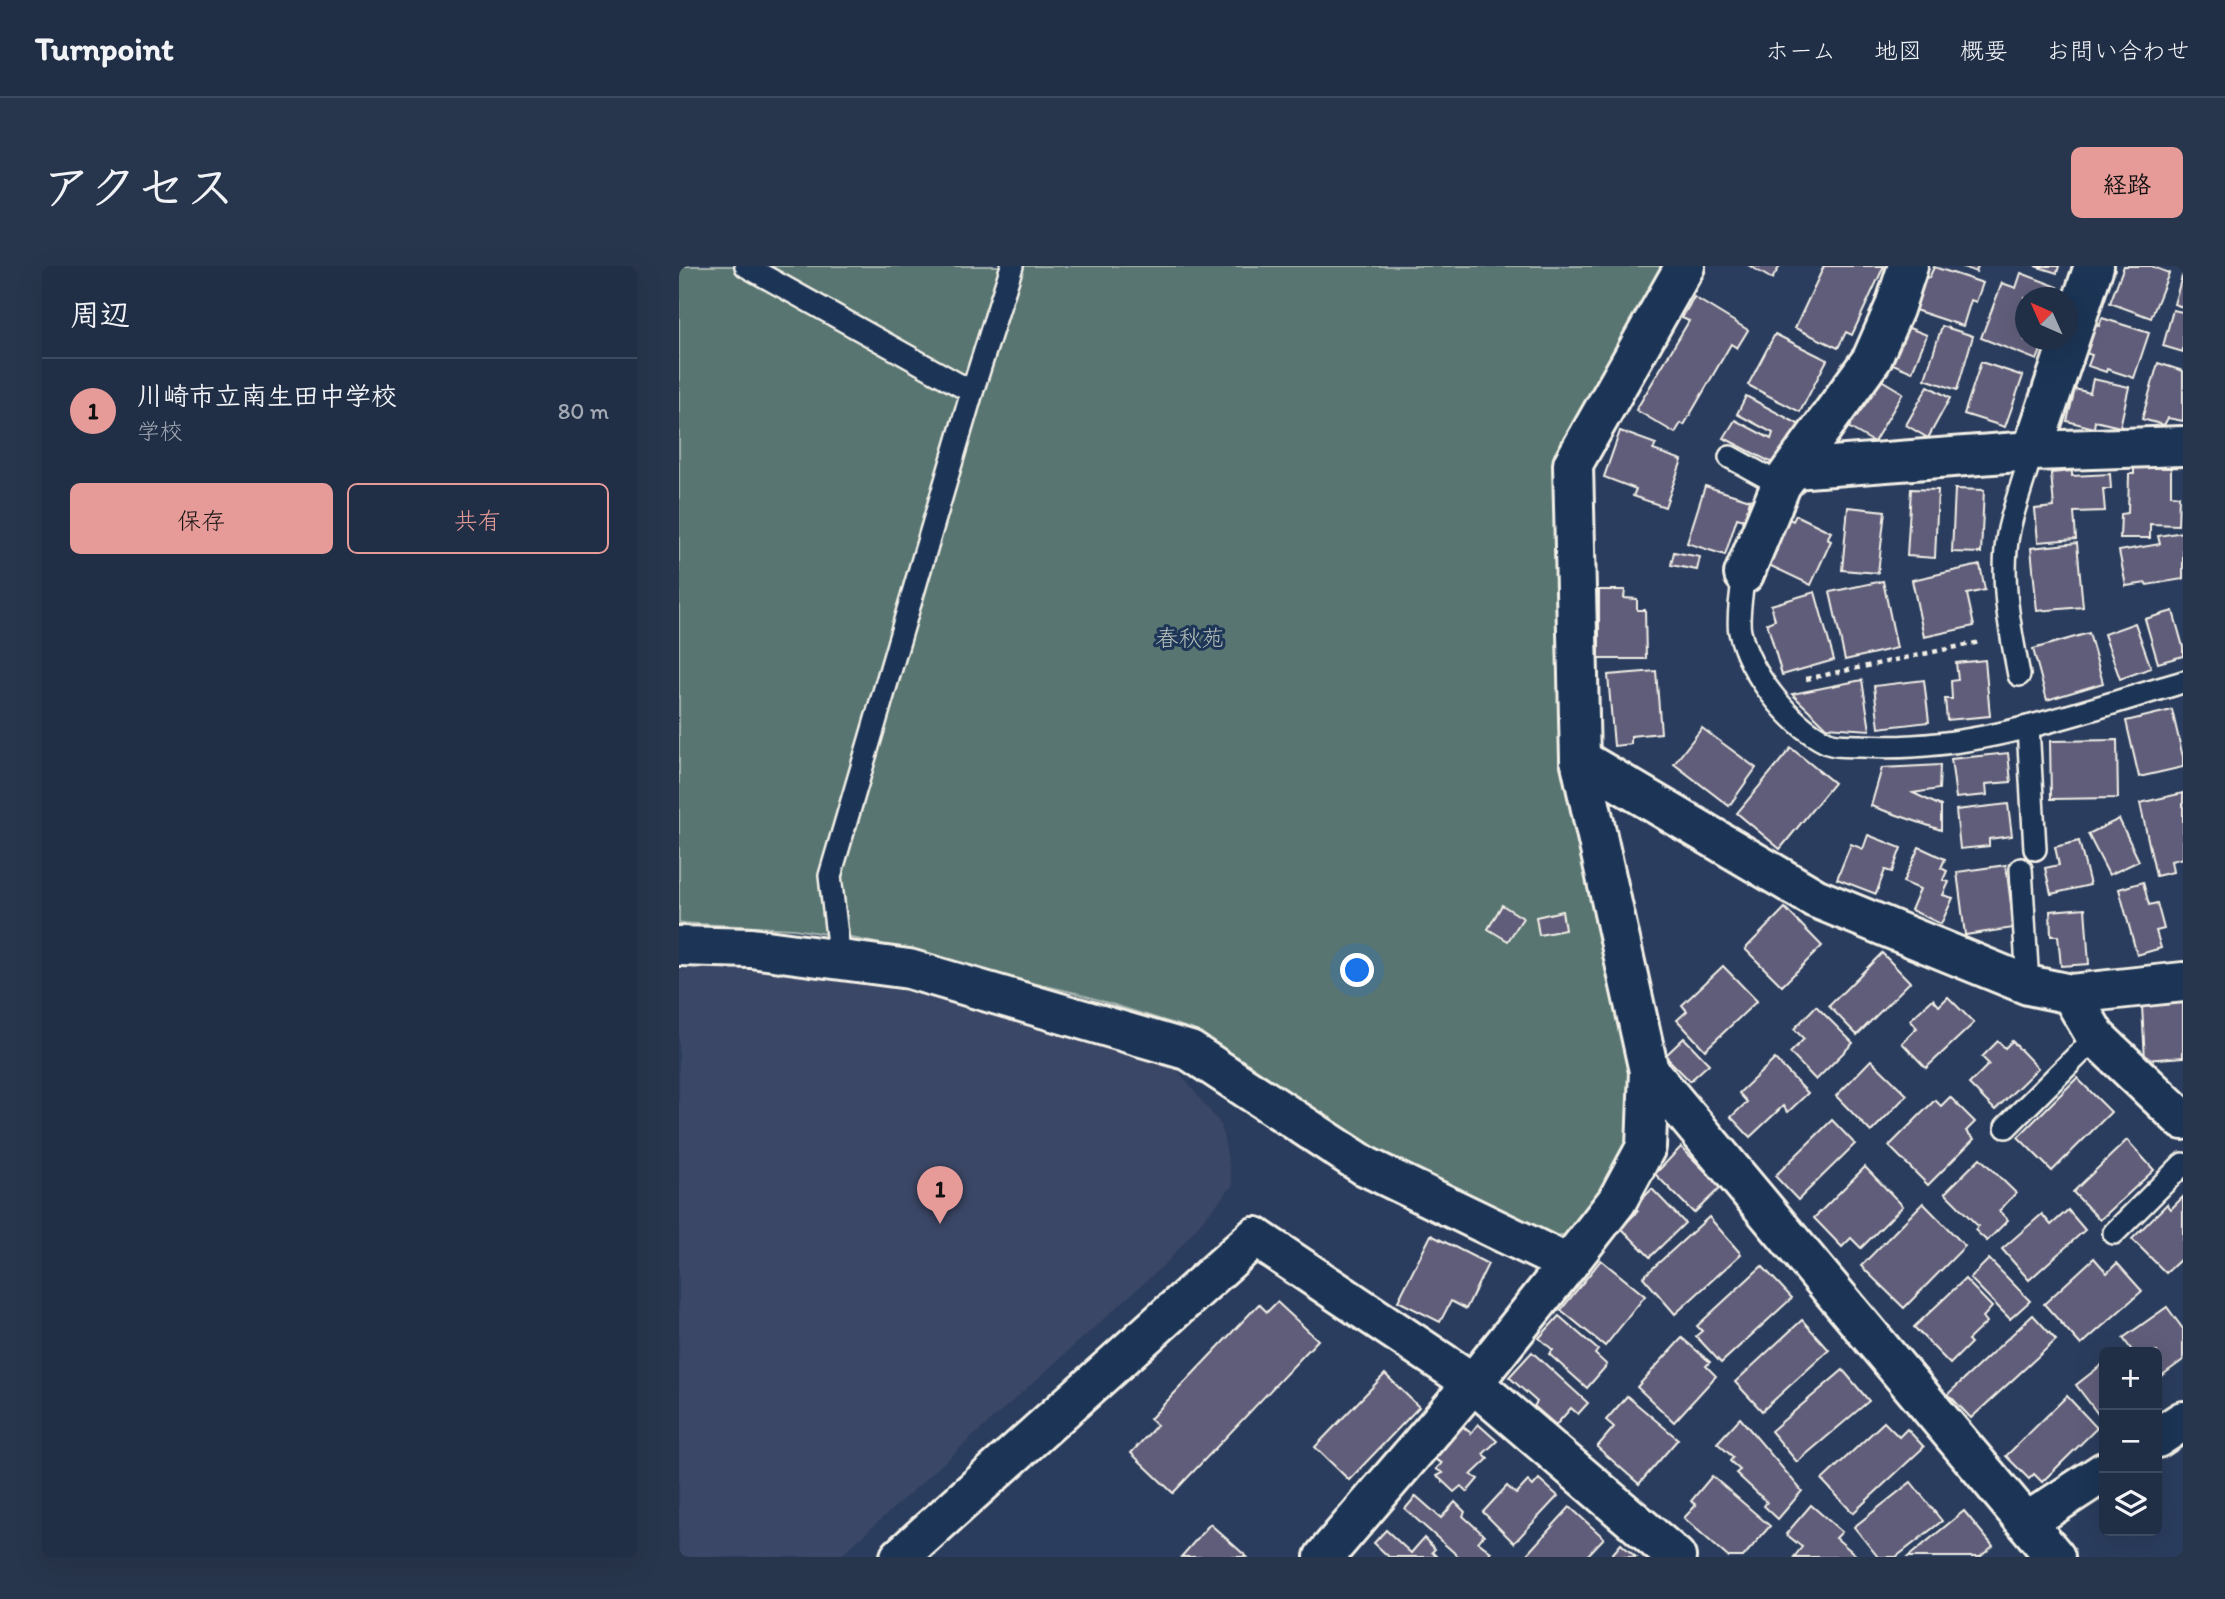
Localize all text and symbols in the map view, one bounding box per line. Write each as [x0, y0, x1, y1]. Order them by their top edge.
text: Turnpoint [35, 29, 174, 68]
text: ホーム [1765, 36, 1836, 65]
text: 地図 [1874, 36, 1922, 65]
text: 概要 [1960, 36, 2008, 65]
text: お問い合わせ [2046, 36, 2190, 65]
button: 経路 [2071, 147, 2183, 218]
text: アクセス [42, 157, 235, 216]
north arrow [2015, 287, 2078, 350]
text: 周辺 [70, 296, 130, 333]
text: 川崎市立南生田中学校 [137, 380, 397, 412]
text: 1 [88, 397, 98, 425]
text: 80 m [558, 397, 609, 425]
text: 学校 [137, 417, 183, 445]
button: 保存 [70, 483, 333, 554]
button: 共有 [347, 483, 609, 554]
park label: 春秋苑 [1156, 624, 1225, 652]
your location [1340, 953, 1374, 987]
pin: 1 [917, 1166, 963, 1224]
map controls [2099, 1347, 2162, 1536]
button: + [2099, 1347, 2162, 1410]
button: − [2099, 1410, 2162, 1473]
button: layers [2099, 1473, 2162, 1536]

